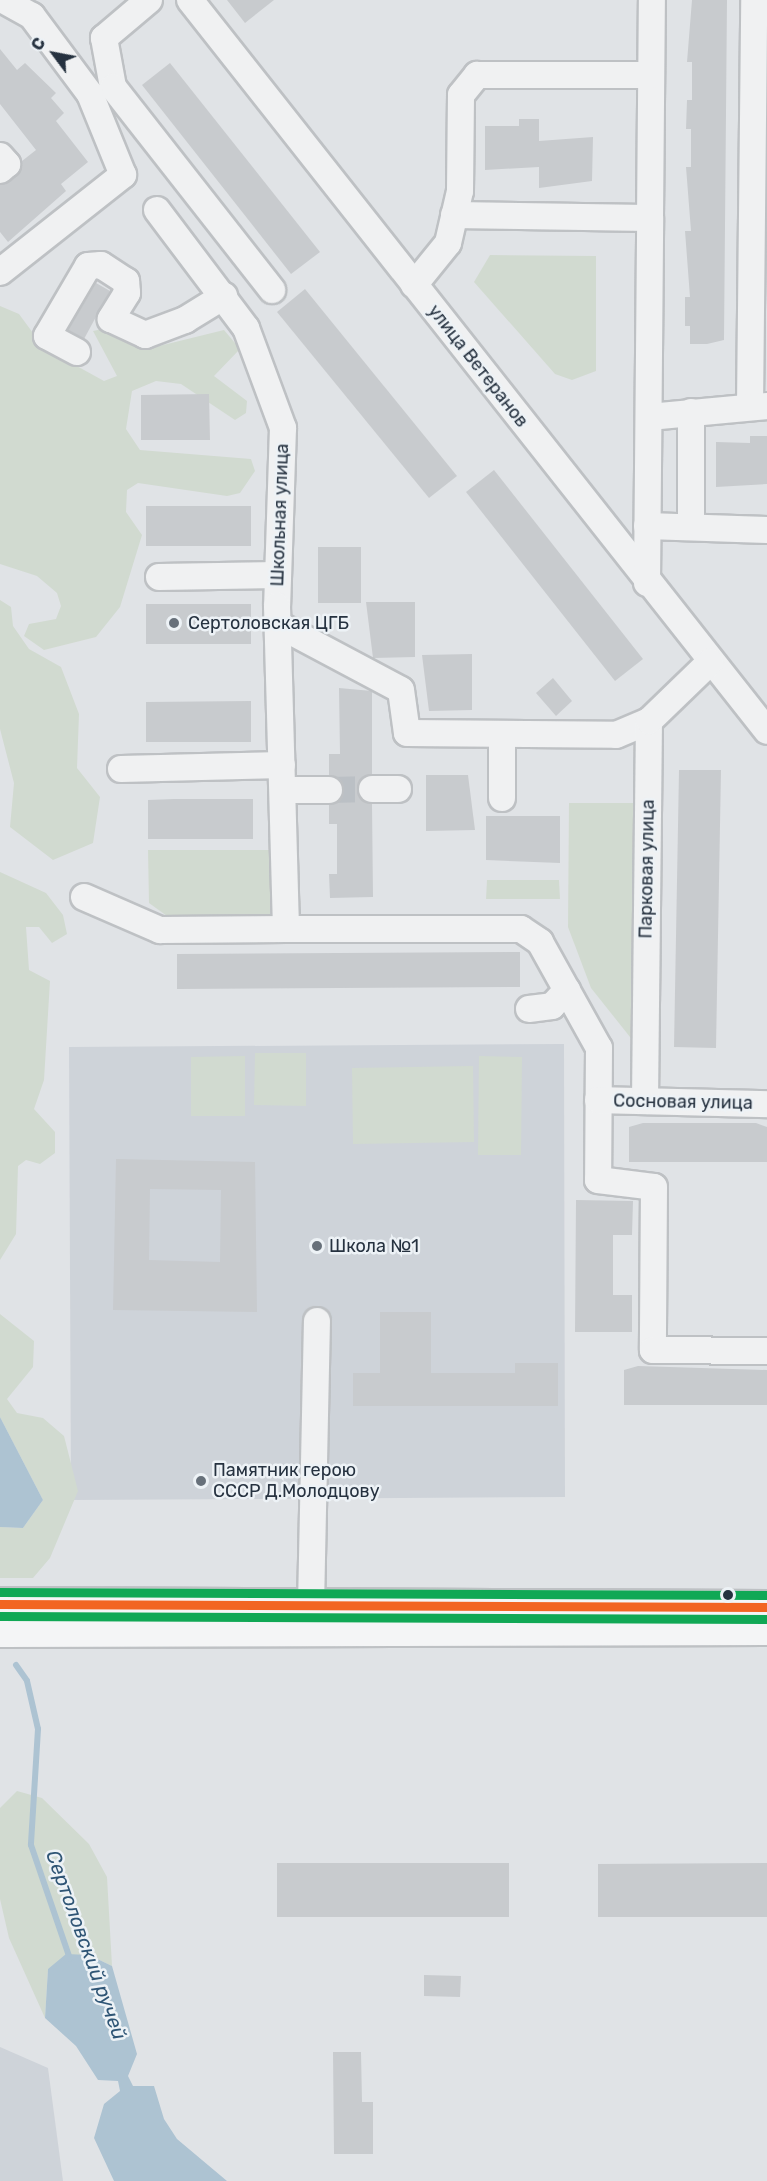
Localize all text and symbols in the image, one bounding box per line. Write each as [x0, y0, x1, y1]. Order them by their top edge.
north arrow [24, 24, 84, 84]
text: С [27, 34, 49, 54]
street label: улица Ветеранов [423, 300, 533, 432]
street label: Школьная улица [267, 443, 293, 587]
place label: Сертоловская ЦГБ [188, 612, 349, 634]
marker: Сертоловская ЦГБ [165, 614, 183, 632]
street label: Парковая улица [635, 799, 659, 939]
street label: Сосновая улица [613, 1090, 753, 1114]
place label: Школа №1 [329, 1235, 419, 1257]
marker: Школа №1 [310, 1239, 324, 1253]
place label: Памятник герою СССР Д.Молодцову [213, 1460, 380, 1502]
marker: Памятник герою СССР Д.Молодцову [194, 1474, 208, 1488]
unlabelled marker [722, 1589, 734, 1601]
water label: Сертоловский ручей [41, 1847, 131, 2043]

